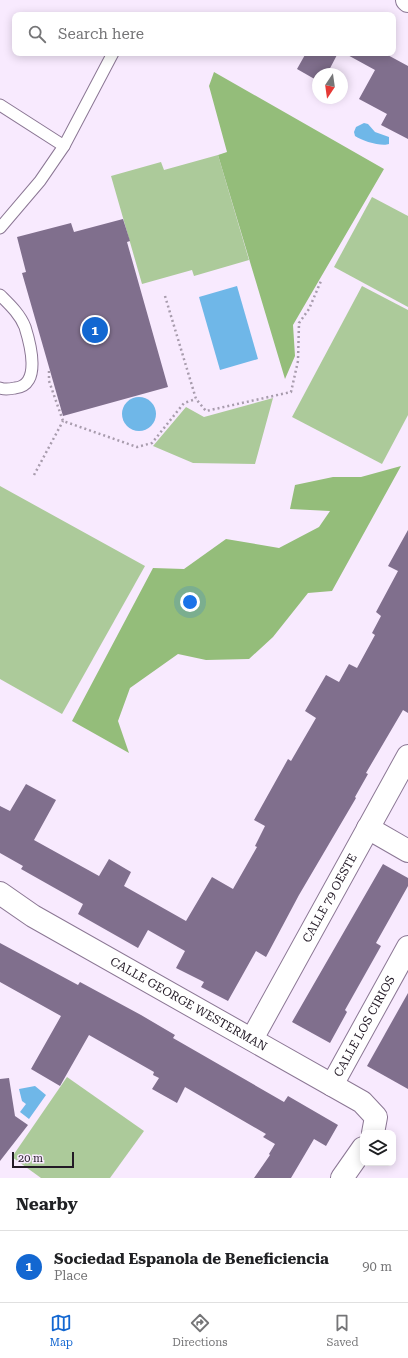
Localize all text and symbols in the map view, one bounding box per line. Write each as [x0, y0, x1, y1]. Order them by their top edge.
search box [12, 12, 396, 56]
icon: search [26, 23, 48, 45]
text: Search here [58, 25, 144, 43]
north arrow [312, 68, 348, 104]
pin: 1 [82, 315, 108, 345]
your location [180, 592, 200, 612]
street label: CALLE 79 OESTE [300, 851, 360, 945]
street label: CALLE GEORGE WESTERMAN [108, 954, 270, 1054]
street label: CALLE LOS CIRIOS [331, 973, 398, 1079]
map controls [360, 1130, 396, 1166]
button: layers [360, 1130, 396, 1166]
scale bar [12, 1150, 74, 1169]
text: 20 m [18, 1152, 43, 1165]
text: Nearby [16, 1194, 78, 1214]
text: Sociedad Espanola de Beneficiencia [54, 1250, 329, 1268]
text: 1 [25, 1259, 33, 1274]
text: 90 m [362, 1259, 392, 1274]
text: Place [54, 1268, 88, 1283]
tab: Map [50, 1312, 73, 1349]
tab: Directions [172, 1312, 227, 1349]
tab: Saved [327, 1312, 358, 1349]

